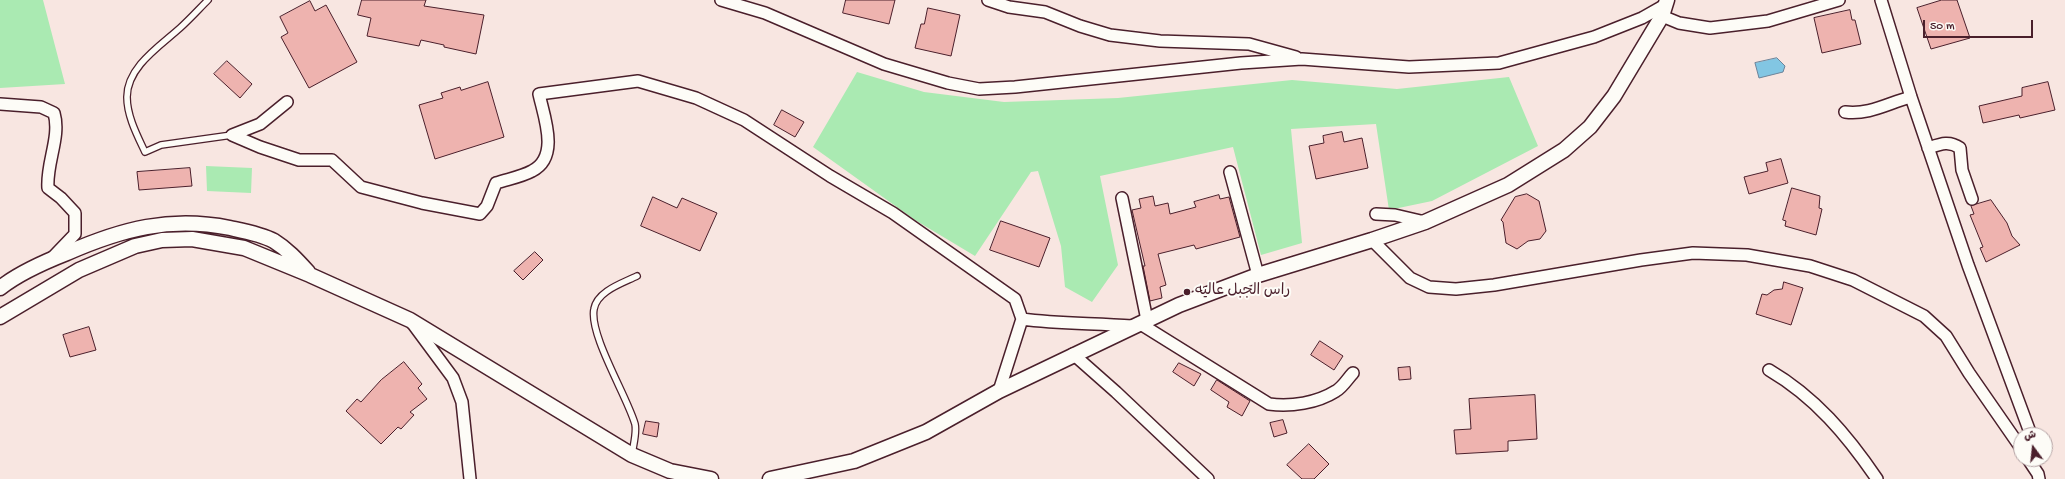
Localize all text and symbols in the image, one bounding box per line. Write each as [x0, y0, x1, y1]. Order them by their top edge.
scale bar [1925, 12, 2035, 38]
text: 50 m [1930, 20, 1955, 34]
place label: راس الجبل عاليه [1195, 283, 1290, 301]
marker: راس الجبل عاليه [1182, 287, 1192, 297]
north arrow [2013, 427, 2053, 467]
text: ش [2023, 429, 2038, 444]

